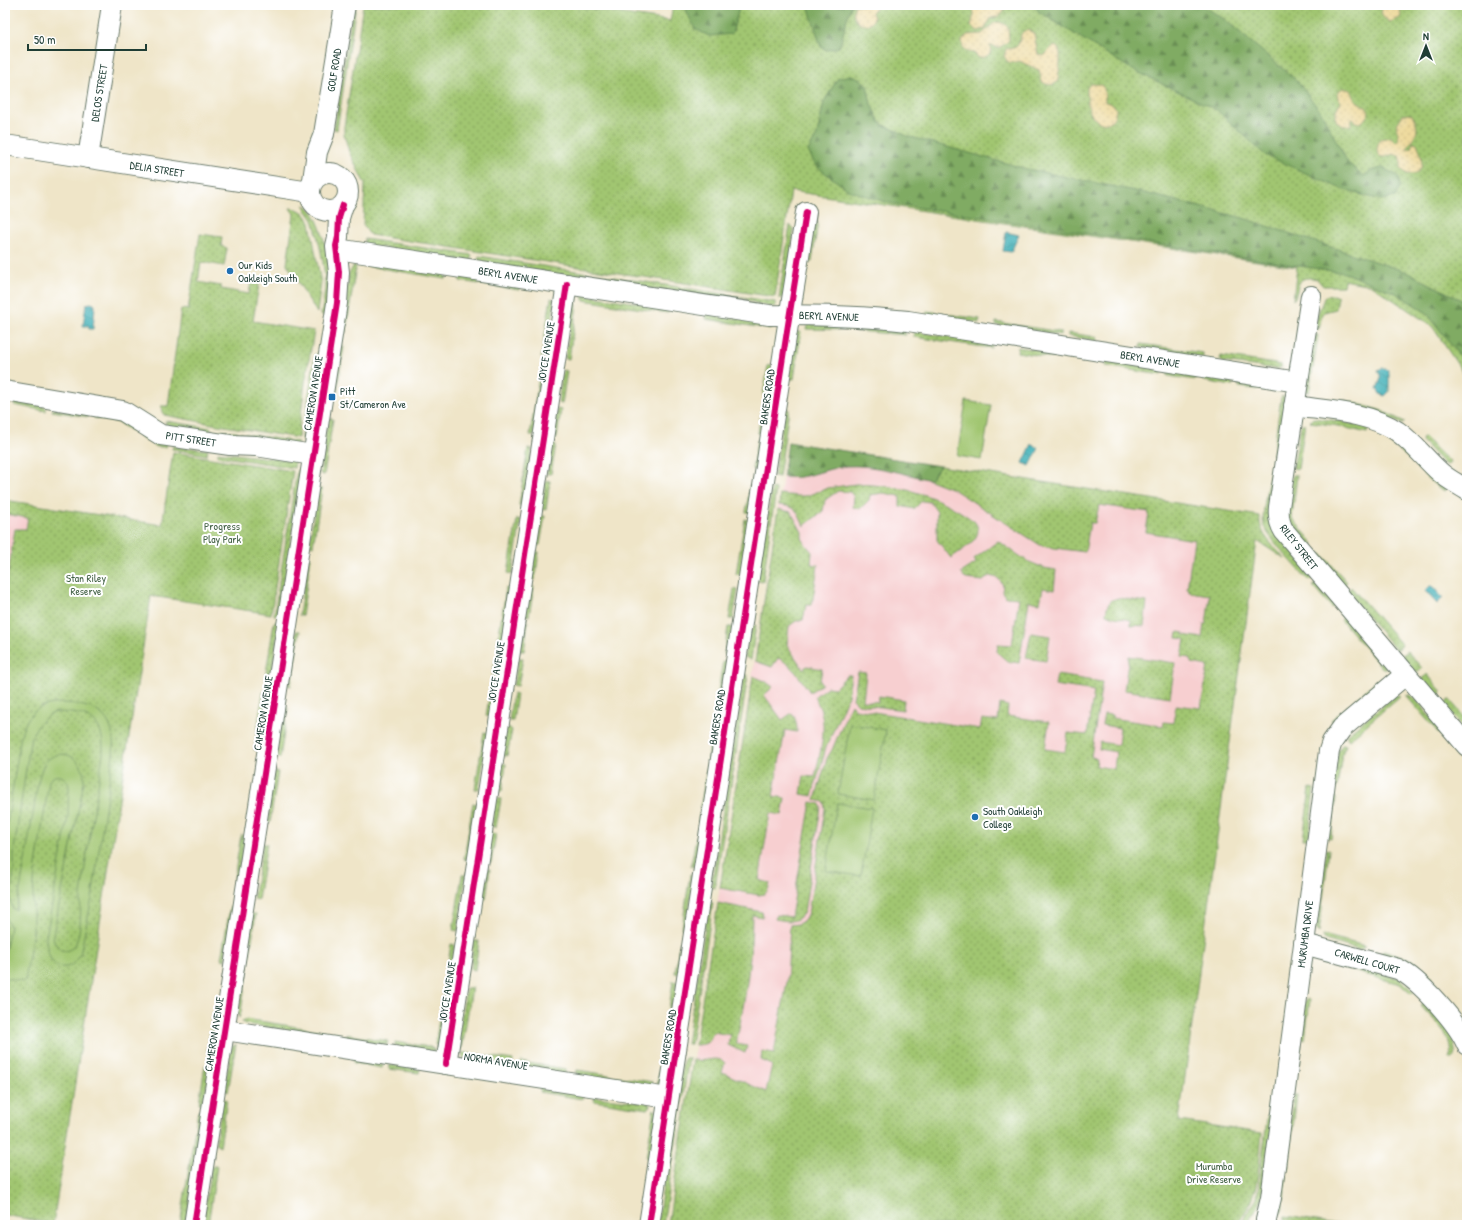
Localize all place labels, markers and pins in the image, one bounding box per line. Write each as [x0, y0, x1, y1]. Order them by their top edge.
place label: Our Kids Oakleigh South [238, 258, 297, 285]
marker: Our Kids Oakleigh South [225, 266, 235, 276]
place label: Pitt St/Cameron Ave [340, 384, 407, 411]
marker: Pitt St/Cameron Ave [327, 392, 337, 402]
place label: South Oakleigh College [983, 804, 1042, 831]
marker: South Oakleigh College [970, 812, 980, 822]

